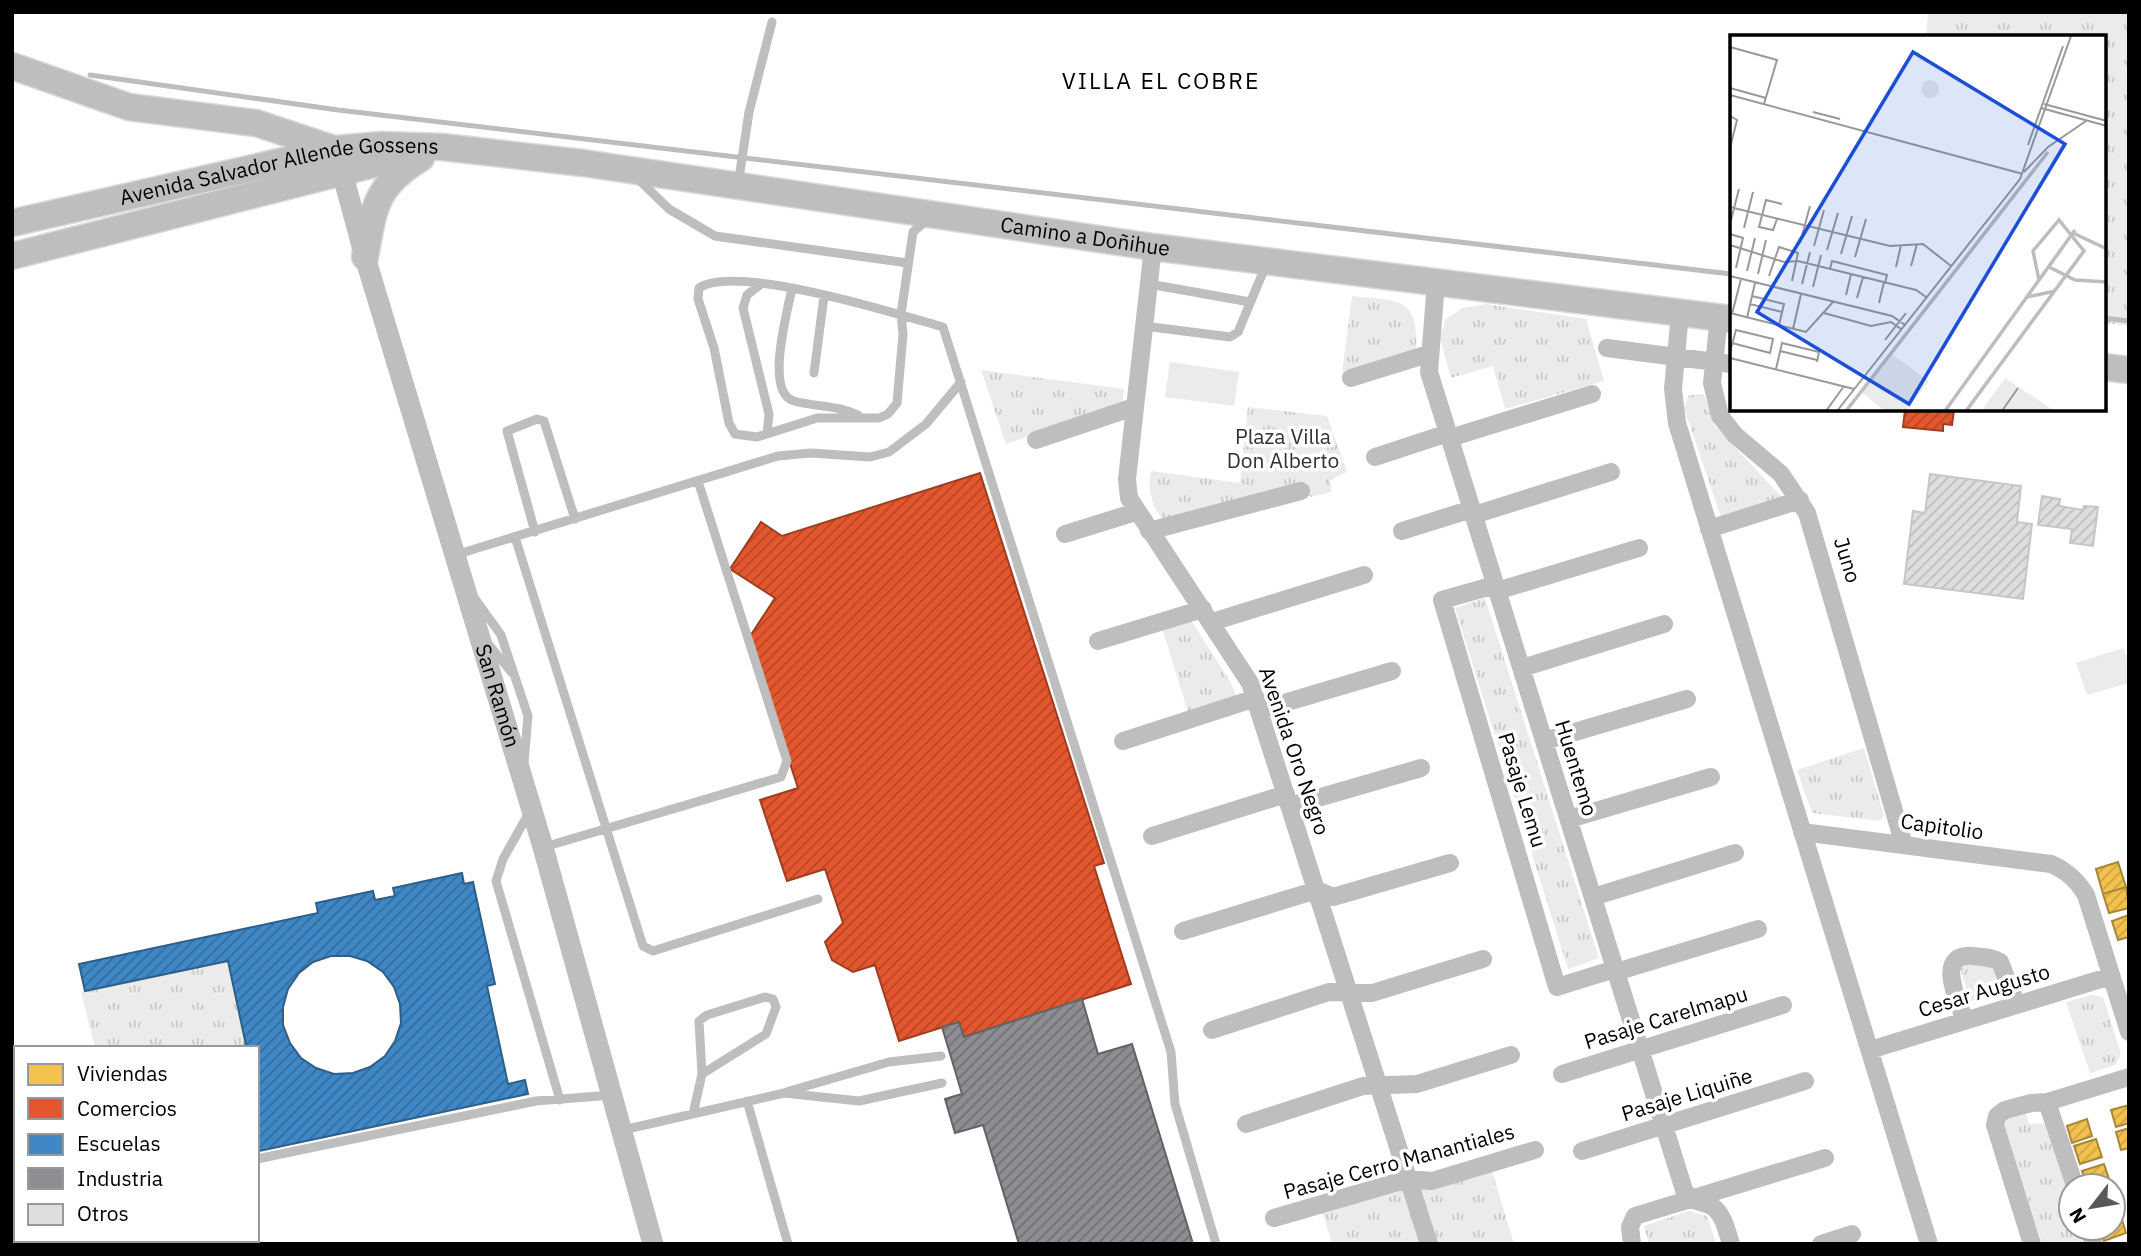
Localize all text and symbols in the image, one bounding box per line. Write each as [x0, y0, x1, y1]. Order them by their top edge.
inset map [1730, 35, 2106, 411]
district label: VILLA EL COBRE [1062, 65, 1260, 95]
street label: Avenida Salvador Allende Gossens [117, 130, 439, 211]
street label: Camino a Doñihue [999, 210, 1172, 262]
park label: Plaza Villa Don Alberto [1227, 422, 1339, 474]
street label: Juno [1828, 533, 1868, 586]
street label: San Ramón [470, 640, 527, 751]
street label: Avenida Oro Negro [1253, 663, 1337, 839]
street label: Huentemo [1549, 716, 1605, 819]
street label: Pasaje Lemu [1492, 729, 1554, 851]
street label: Capitolio [1899, 806, 1985, 846]
street label: Cesar Augusto [1915, 957, 2053, 1023]
street label: Pasaje Carelmapu [1580, 979, 1751, 1055]
legend [14, 1046, 259, 1242]
text: Viviendas [77, 1059, 168, 1087]
street label: Pasaje Liquiñe [1618, 1061, 1756, 1127]
text: Comercios [77, 1094, 177, 1122]
street label: Pasaje Cerro Manantiales [1280, 1117, 1517, 1205]
text: Escuelas [77, 1129, 161, 1157]
text: Industria [77, 1164, 163, 1192]
north arrow [2057, 1172, 2127, 1242]
text: Otros [77, 1199, 129, 1227]
text: N [2064, 1204, 2091, 1228]

